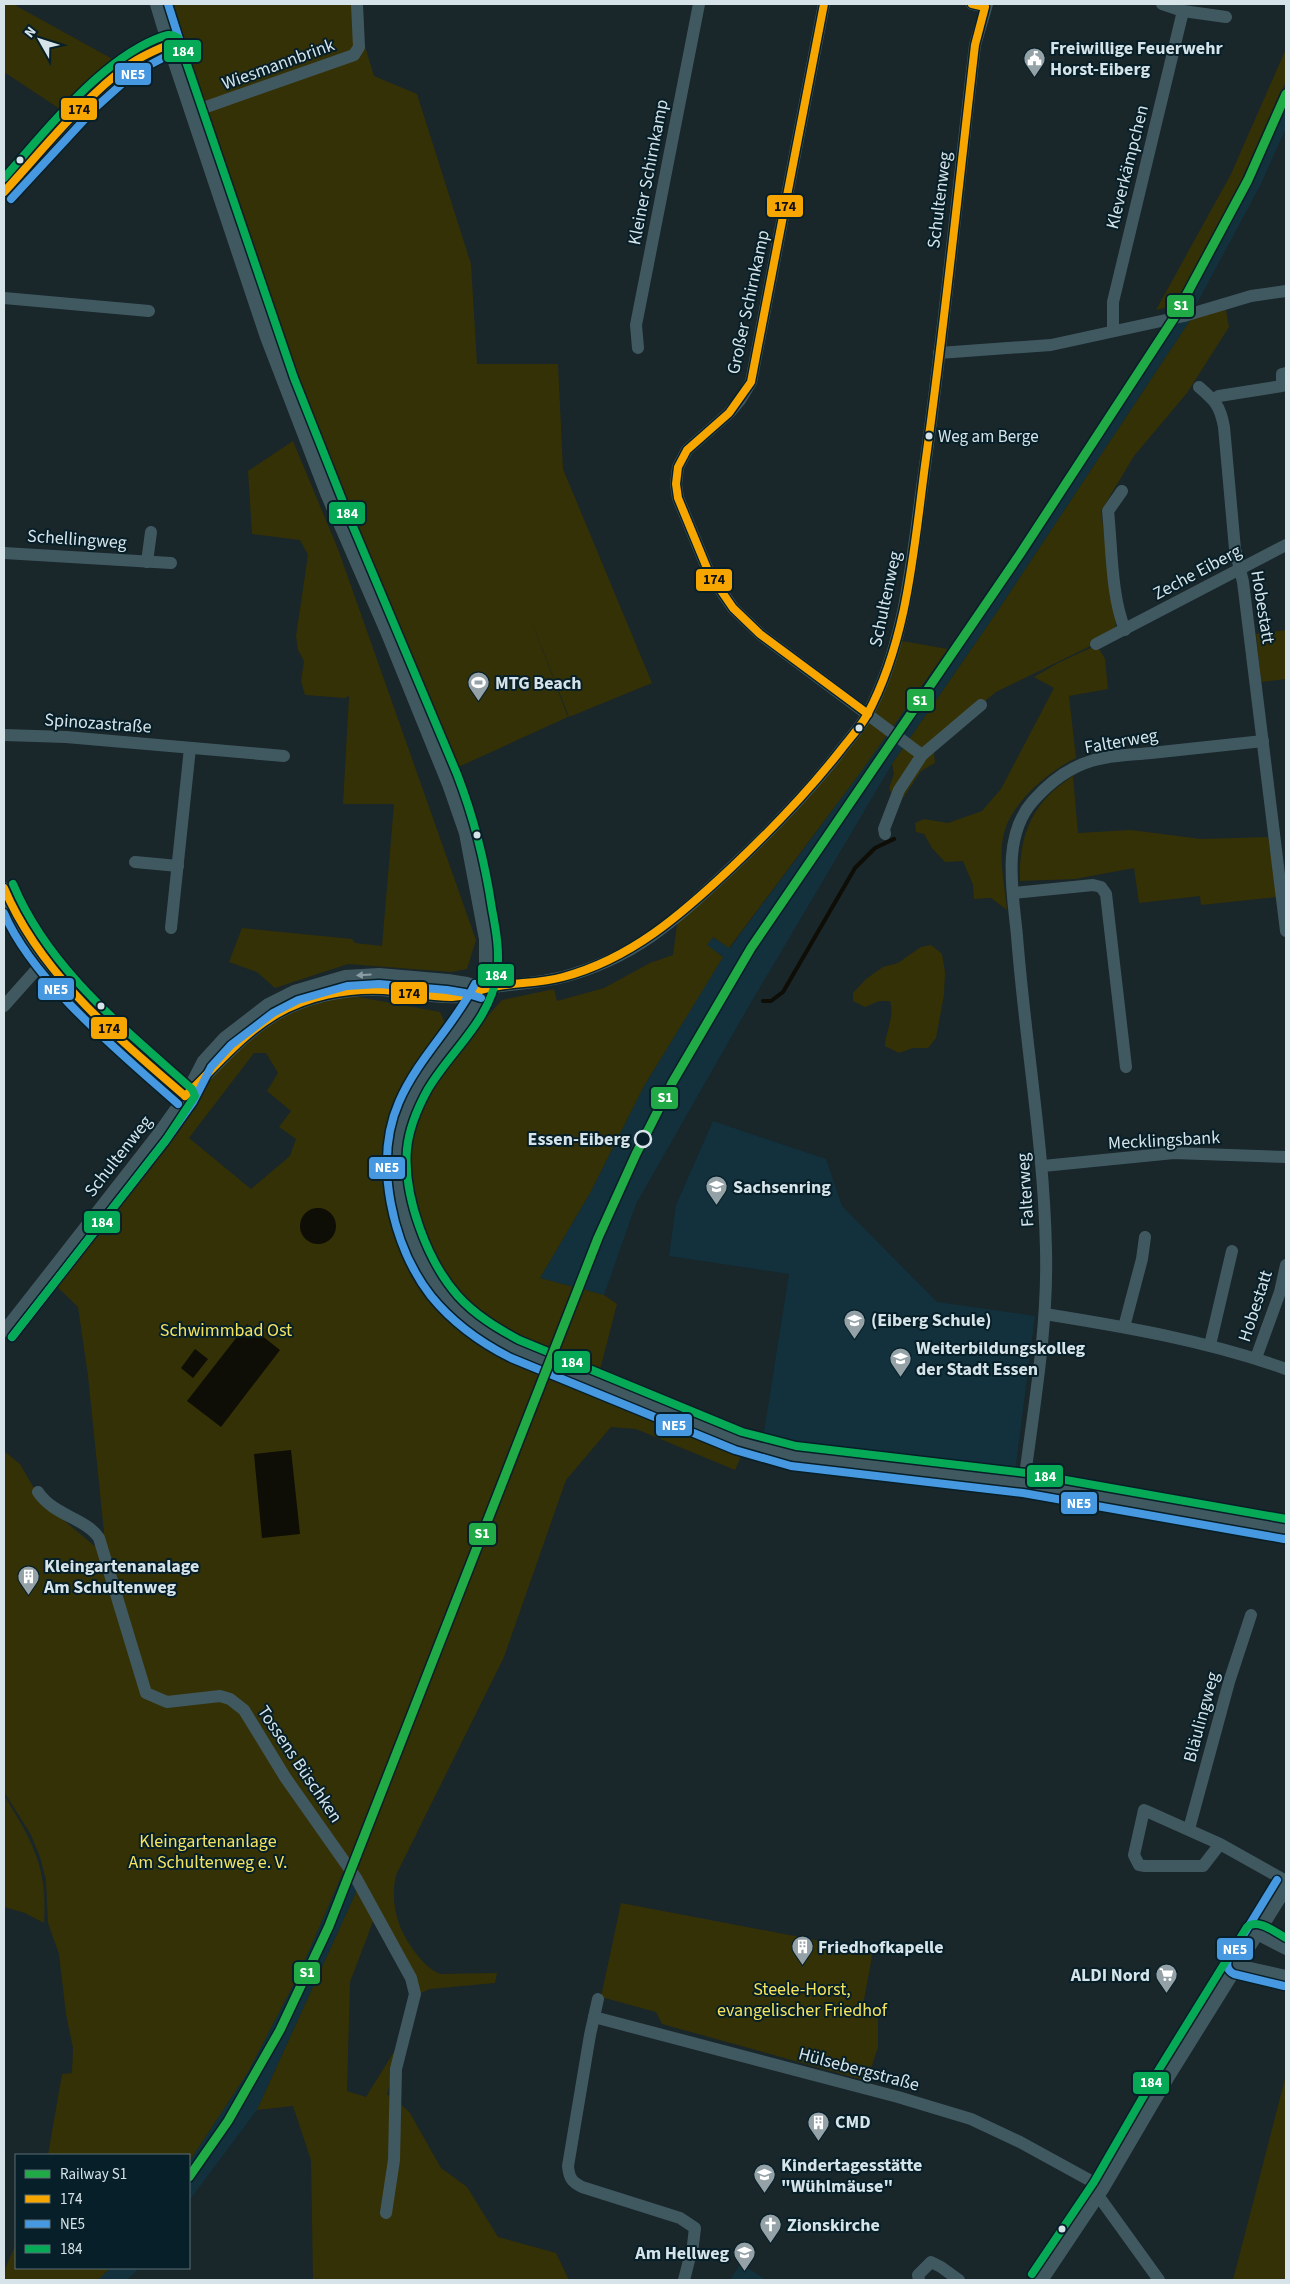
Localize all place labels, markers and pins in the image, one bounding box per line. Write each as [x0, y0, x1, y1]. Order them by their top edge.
place label: Freiwillige Feuerwehr Horst-Eiberg [1050, 36, 1223, 82]
public building icon: Freiwillige Feuerwehr Horst-Eiberg [1022, 46, 1046, 77]
unlabelled marker [15, 155, 25, 165]
place label: Weg am Berge [938, 425, 1039, 449]
marker: Weg am Berge [924, 431, 934, 441]
sports icon: MTG Beach [467, 671, 491, 702]
place label: MTG Beach [495, 671, 582, 696]
unlabelled marker [854, 723, 864, 733]
unlabelled marker [472, 830, 482, 840]
unlabelled marker [96, 1001, 106, 1011]
place label: Essen-Eiberg [528, 1127, 630, 1152]
marker: Essen-Eiberg [634, 1130, 652, 1148]
school or university icon: Sachsenring [705, 1175, 729, 1206]
place label: Sachsenring [733, 1175, 831, 1200]
school or university icon: (Eiberg Schule) [843, 1308, 867, 1339]
place label: (Eiberg Schule) [871, 1308, 991, 1333]
place label: Weiterbildungskolleg der Stadt Essen [916, 1336, 1086, 1382]
school or university icon: Weiterbildungskolleg der Stadt Essen [888, 1346, 912, 1377]
place label: Kleingartenanalage Am Schultenweg [43, 1554, 199, 1600]
building icon: Kleingartenanalage Am Schultenweg [16, 1564, 40, 1595]
building icon: Friedhofkapelle [790, 1935, 814, 1966]
place label: Friedhofkapelle [818, 1935, 944, 1960]
place label: ALDI Nord [1070, 1963, 1150, 1988]
supermarket icon: ALDI Nord [1154, 1963, 1178, 1994]
building icon: CMD [807, 2110, 831, 2141]
place label: CMD [835, 2110, 871, 2135]
place label: Kindertagesstätte "Wühlmäuse" [781, 2153, 922, 2199]
school or university icon: Kindertagesstätte "Wühlmäuse" [753, 2163, 777, 2194]
church icon: Zionskirche [759, 2213, 783, 2244]
place label: Zionskirche [787, 2213, 880, 2238]
unlabelled marker [1057, 2224, 1067, 2234]
place label: Am Hellweg [634, 2241, 729, 2266]
school or university icon: Am Hellweg [733, 2241, 757, 2272]

